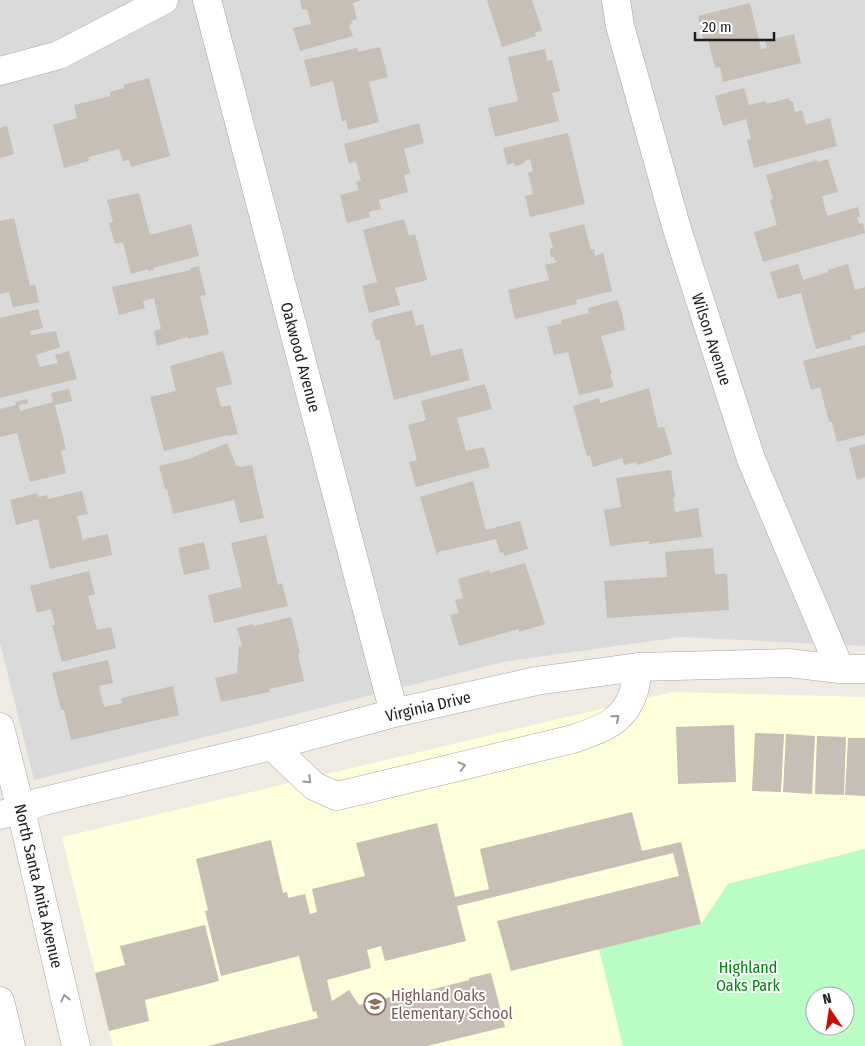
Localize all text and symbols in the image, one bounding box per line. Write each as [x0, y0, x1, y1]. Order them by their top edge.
scale bar [695, 10, 774, 42]
text: 20 m [702, 18, 732, 36]
street label: Wilson Avenue [688, 291, 735, 388]
street label: Oakwood Avenue [277, 300, 324, 414]
street label: Virginia Drive [384, 687, 473, 726]
one-way arrow [610, 715, 619, 724]
one-way arrow [457, 761, 466, 772]
one-way arrow [302, 774, 311, 783]
street label: North Santa Anita Avenue [10, 802, 67, 970]
park label: Highland Oaks Park [716, 958, 781, 995]
place label: Highland Oaks Elementary School [391, 986, 513, 1023]
north arrow [805, 986, 855, 1036]
text: N [821, 990, 833, 1008]
school or university icon: Highland Oaks Elementary School [363, 992, 387, 1016]
one-way arrow [60, 994, 71, 1003]

